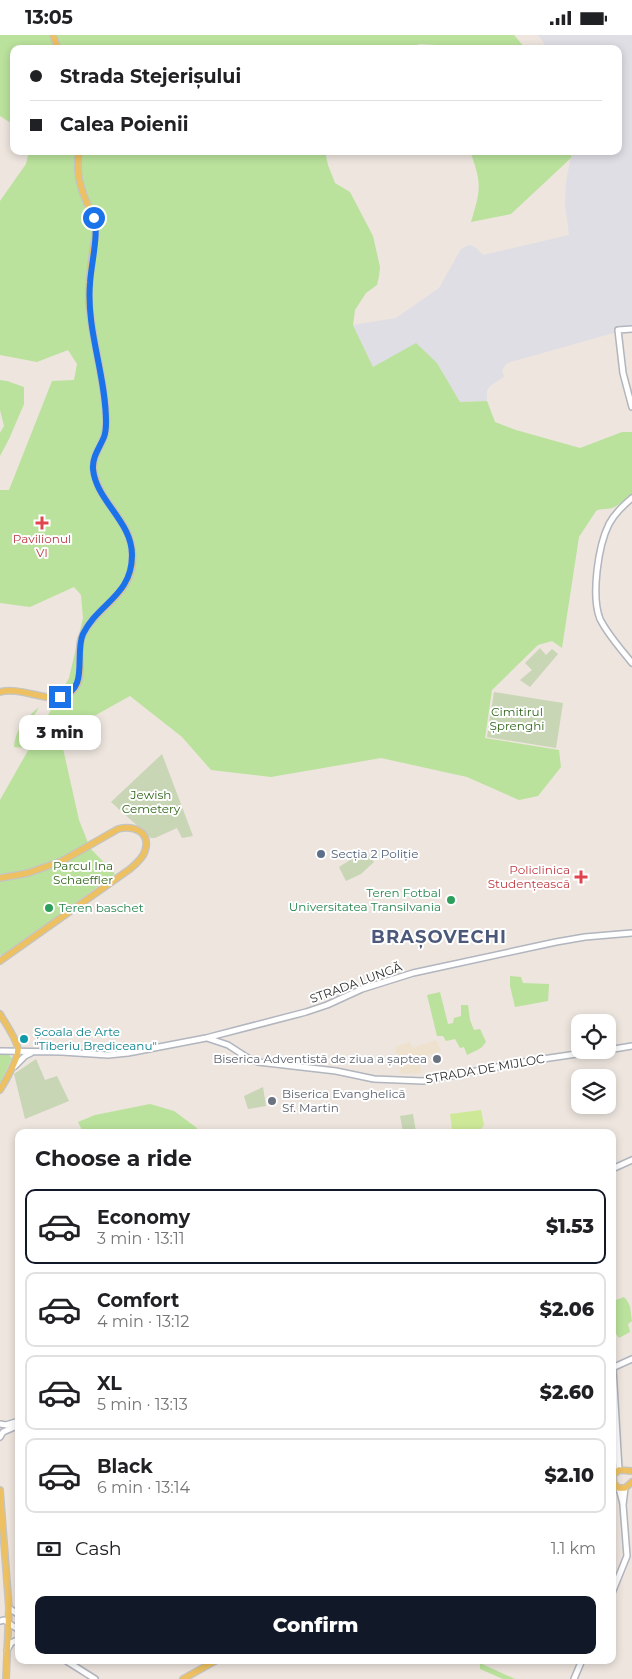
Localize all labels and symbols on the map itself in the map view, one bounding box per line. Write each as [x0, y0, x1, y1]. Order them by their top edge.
route start [83, 207, 105, 229]
marker: Pavilionul VI [35, 516, 49, 530]
place label: Pavilionul VI [13, 531, 71, 560]
route end [49, 686, 71, 708]
park label: Cimitirul Șprenghi [489, 704, 545, 733]
callout: 3 min [19, 715, 101, 749]
park label: Jewish Cemetery [122, 787, 181, 816]
place label: Secția 2 Poliție [331, 846, 418, 861]
marker: Secția 2 Poliție [315, 848, 327, 860]
park label: Parcul Ina Schaeffler [53, 858, 113, 887]
place label: Policlinica Studențească [488, 862, 570, 891]
marker: Policlinica Studențească [574, 870, 588, 884]
place label: Teren Fotbal Universitatea Transilvania [289, 885, 441, 914]
marker: Teren Fotbal Universitatea Transilvania [445, 894, 457, 906]
place label: Teren baschet [59, 900, 144, 915]
marker: Teren baschet [43, 902, 55, 914]
district label: BRAȘOVECHI [371, 926, 507, 949]
street label: STRADA LUNGĂ [308, 959, 404, 1006]
place label: Școala de Arte "Tiberiu Brediceanu" [34, 1024, 157, 1053]
marker: Școala de Arte "Tiberiu Brediceanu" [18, 1033, 30, 1045]
place label: Biserica Adventistă de ziua a șaptea [213, 1051, 427, 1066]
street label: STRADA DE MIJLOC [424, 1051, 546, 1086]
marker: Biserica Adventistă de ziua a șaptea [431, 1053, 443, 1065]
place label: Biserica Evanghelică Sf. Martin [282, 1086, 406, 1115]
marker: Biserica Evanghelică Sf. Martin [266, 1095, 278, 1107]

